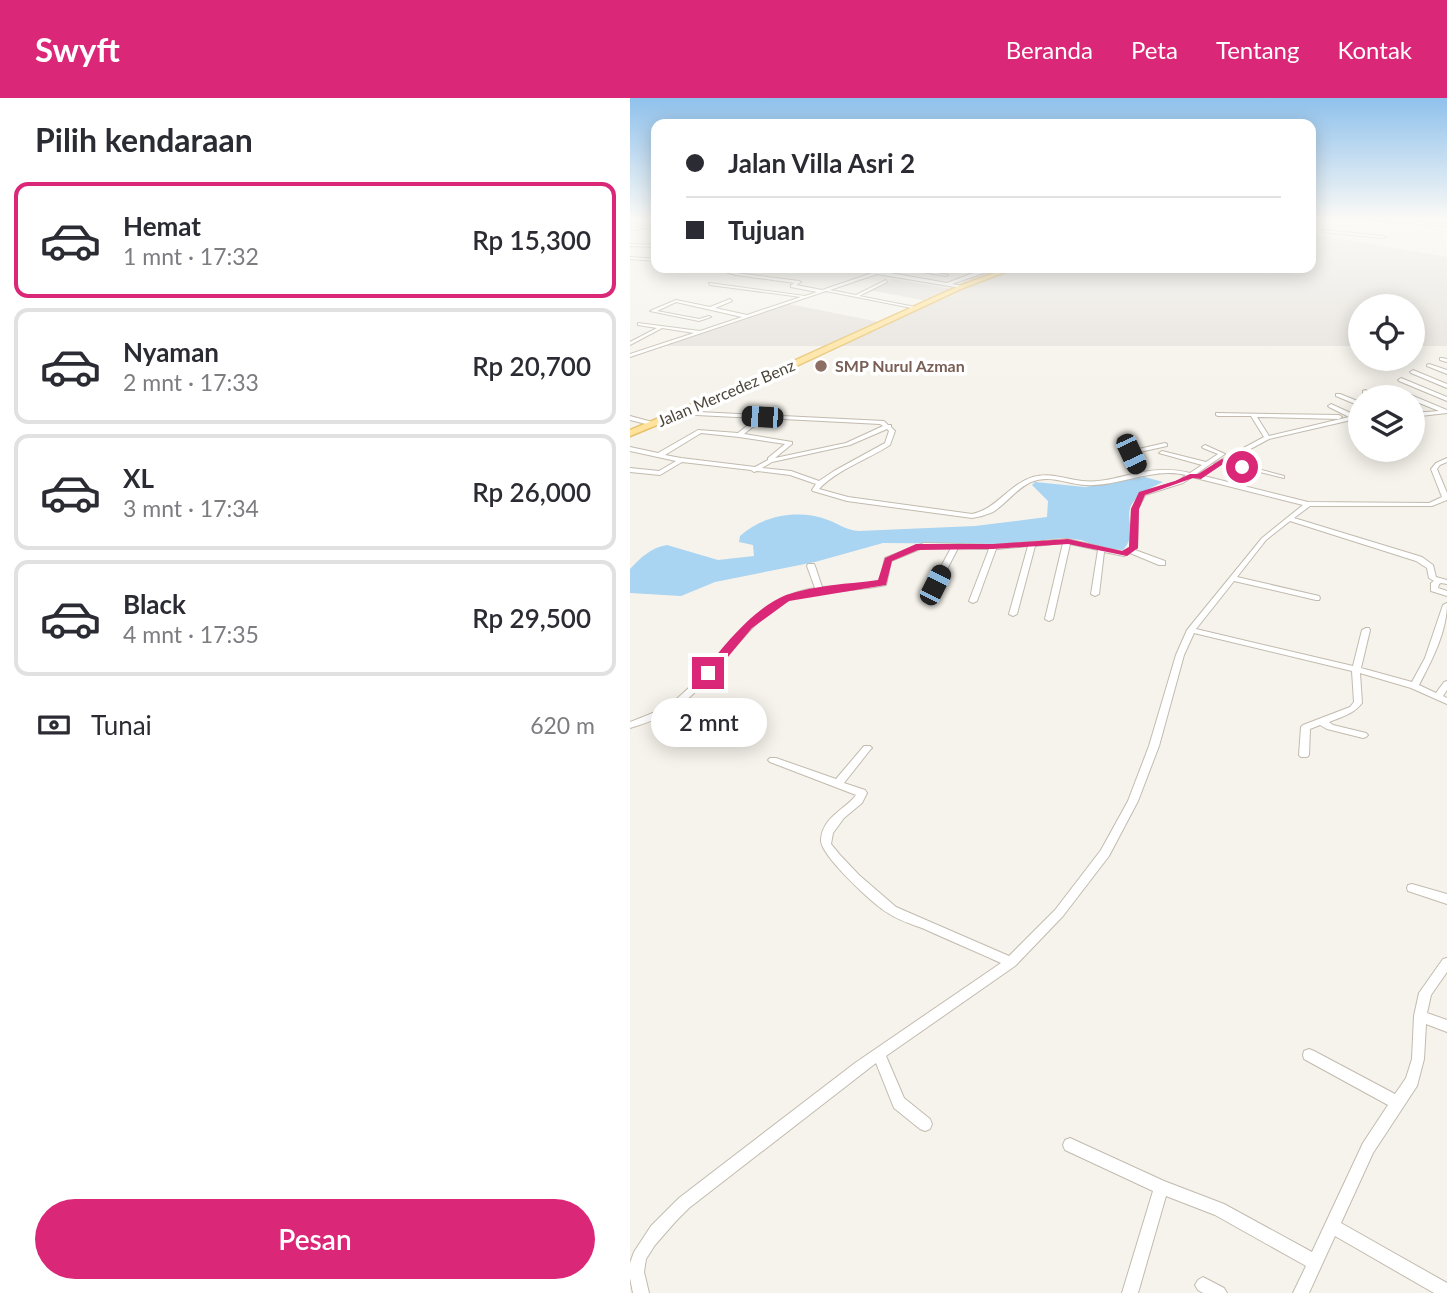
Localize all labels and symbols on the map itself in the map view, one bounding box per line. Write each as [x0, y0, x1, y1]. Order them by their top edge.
street label: Jalan Mercedez Benz [654, 355, 797, 430]
place label: SMP Nurul Azman [835, 356, 965, 375]
marker: SMP Nurul Azman [813, 358, 829, 374]
car [741, 405, 784, 429]
car [1113, 431, 1150, 477]
route start [1226, 451, 1258, 483]
car [917, 562, 954, 608]
route end [692, 657, 724, 689]
callout: 2 mnt [650, 698, 766, 746]

